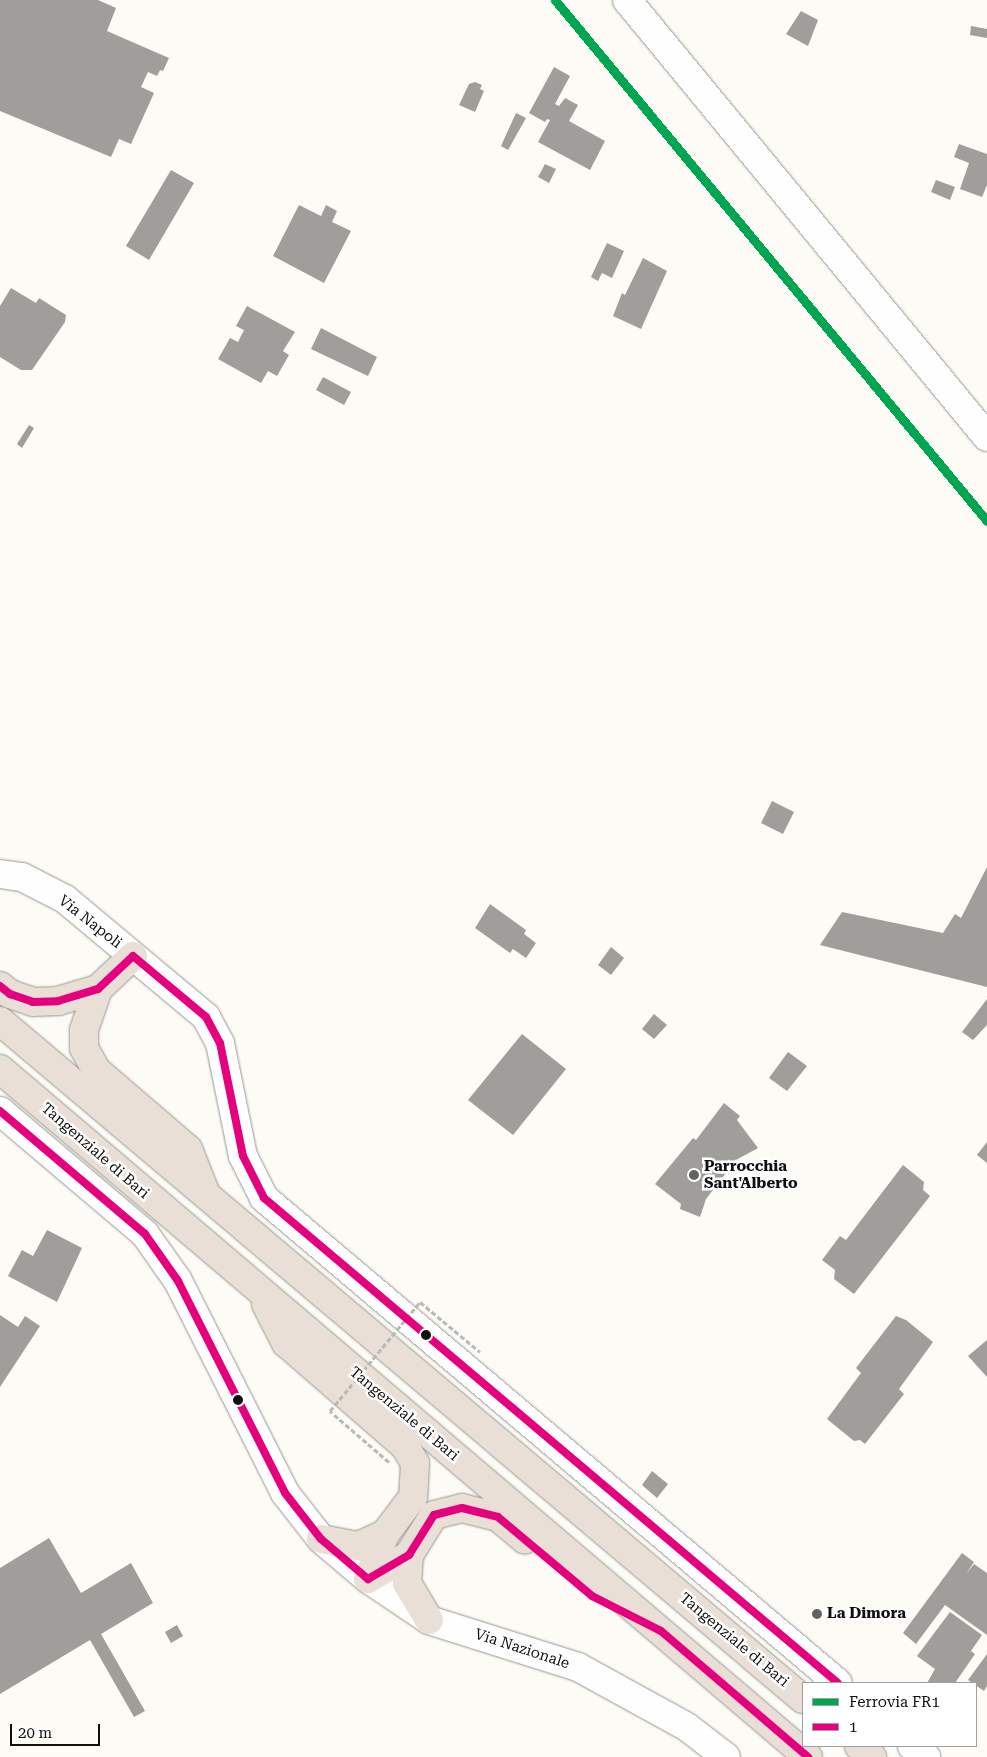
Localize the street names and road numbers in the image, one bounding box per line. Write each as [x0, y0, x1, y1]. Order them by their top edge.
street label: Via Napoli [55, 892, 125, 952]
street label: Tangenziale di Bari [37, 1099, 153, 1203]
street label: Tangenziale di Bari [346, 1363, 462, 1465]
street label: Tangenziale di Bari [676, 1589, 792, 1691]
street label: Via Nazionale [472, 1625, 572, 1673]

